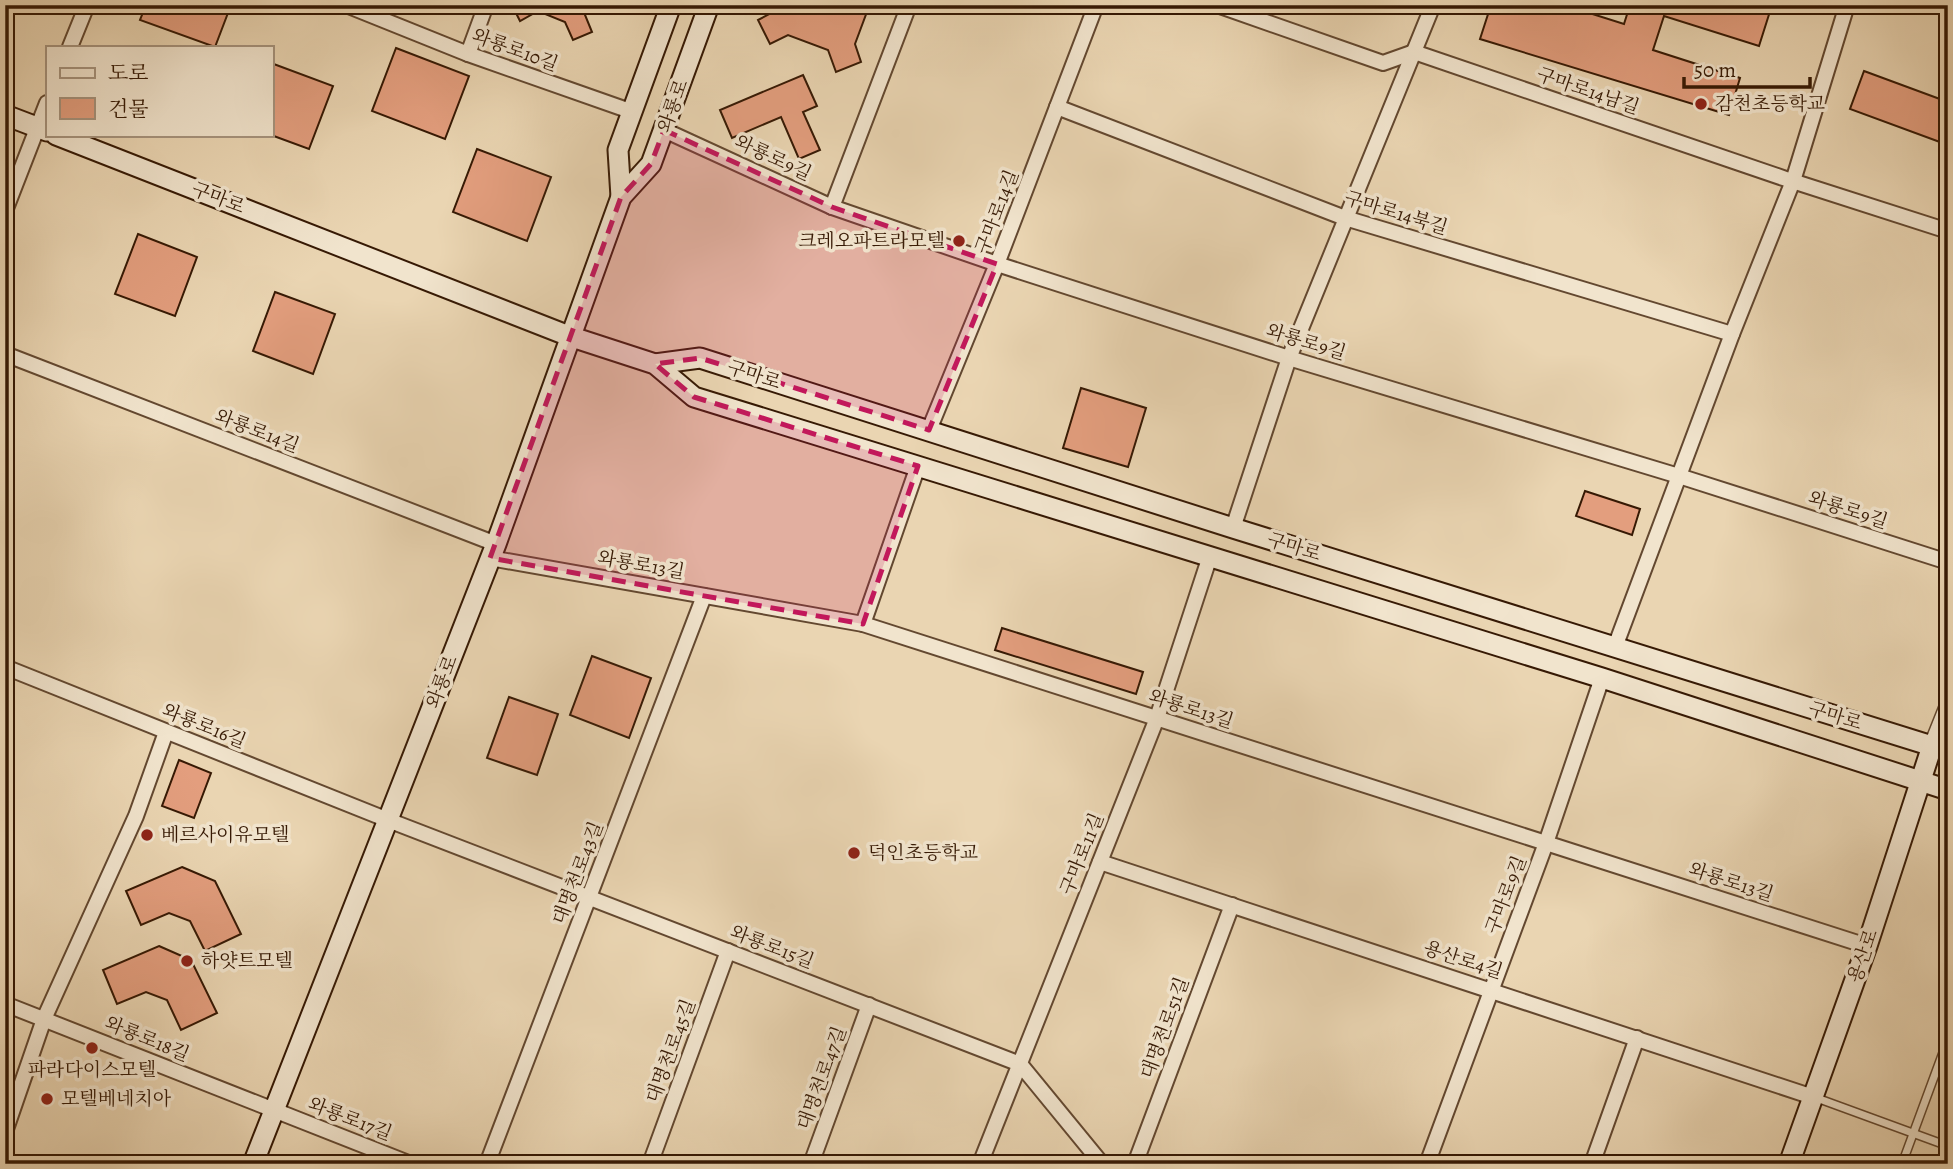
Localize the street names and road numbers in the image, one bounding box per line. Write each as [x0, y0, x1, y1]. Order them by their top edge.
street label: 와룡로10길 [468, 22, 562, 78]
street label: 구마로14남길 [1533, 61, 1643, 121]
street label: 와룡로 [651, 76, 695, 136]
street label: 와룡로9길 [730, 129, 816, 187]
street label: 구마로14길 [969, 166, 1025, 258]
street label: 구마로 [188, 176, 248, 220]
street label: 구마로14북길 [1341, 185, 1451, 241]
street label: 와룡로9길 [1263, 318, 1349, 366]
street label: 구마로 [724, 354, 784, 396]
street label: 와룡로14길 [211, 403, 303, 459]
street label: 와룡로9길 [1805, 485, 1891, 535]
street label: 구마로 [1264, 527, 1324, 567]
street label: 와룡로13길 [595, 545, 687, 585]
street label: 와룡로 [420, 652, 464, 712]
street label: 와룡로13길 [1145, 683, 1237, 735]
street label: 구마로 [1805, 696, 1865, 736]
street label: 와룡로16길 [158, 697, 250, 755]
street label: 구마로11길 [1054, 809, 1110, 899]
street label: 대명천로43길 [546, 818, 610, 928]
street label: 구마로9길 [1479, 852, 1533, 938]
street label: 와룡로13길 [1685, 856, 1777, 908]
street label: 와룡로15길 [726, 919, 818, 975]
street label: 용산로 [1842, 926, 1884, 986]
street label: 용산로4길 [1420, 935, 1506, 985]
street label: 대명천로51길 [1135, 974, 1195, 1082]
street label: 대명천로45길 [640, 996, 702, 1106]
street label: 와룡로18길 [101, 1010, 193, 1068]
street label: 대명천로47길 [791, 1023, 853, 1133]
street label: 와룡로17길 [304, 1091, 396, 1147]

